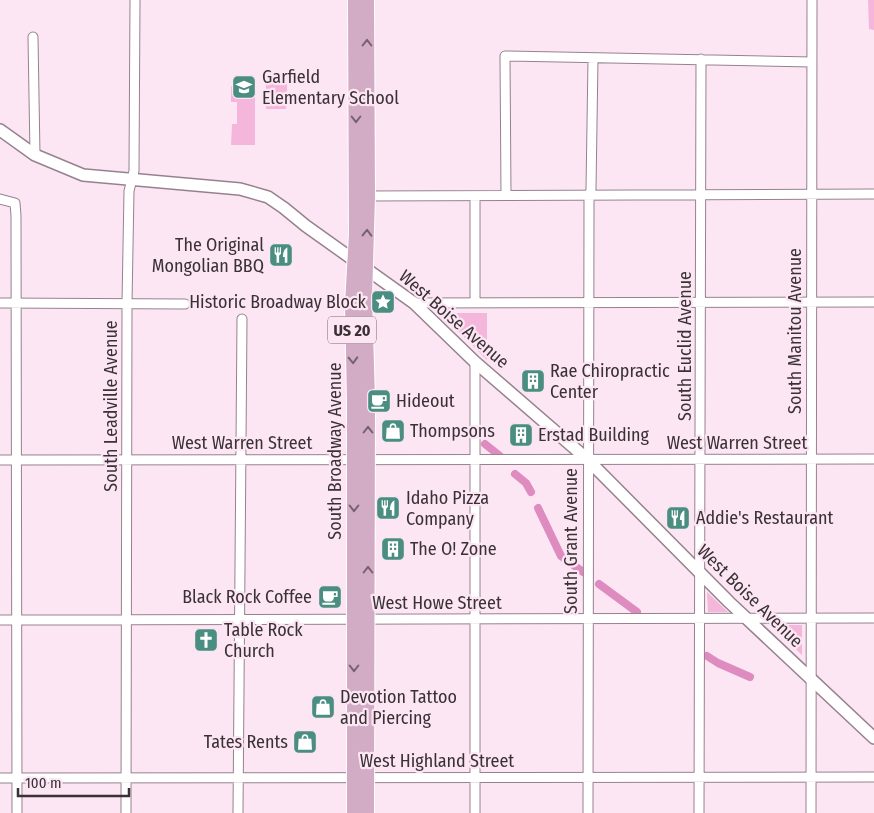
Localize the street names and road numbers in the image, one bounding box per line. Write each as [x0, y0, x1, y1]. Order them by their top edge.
street label: South Manitou Avenue [784, 248, 806, 414]
street label: West Boise Avenue [394, 265, 514, 373]
street label: South Euclid Avenue [674, 271, 696, 421]
road number: US 20 [328, 316, 376, 344]
street label: South Leadville Avenue [100, 320, 122, 492]
street label: South Broadway Avenue [324, 362, 346, 540]
street label: West Warren Street [172, 432, 312, 454]
street label: West Warren Street [667, 432, 807, 454]
street label: South Grant Avenue [560, 468, 582, 614]
street label: West Boise Avenue [692, 540, 808, 652]
street label: West Howe Street [372, 592, 502, 614]
street label: West Highland Street [360, 750, 514, 772]

